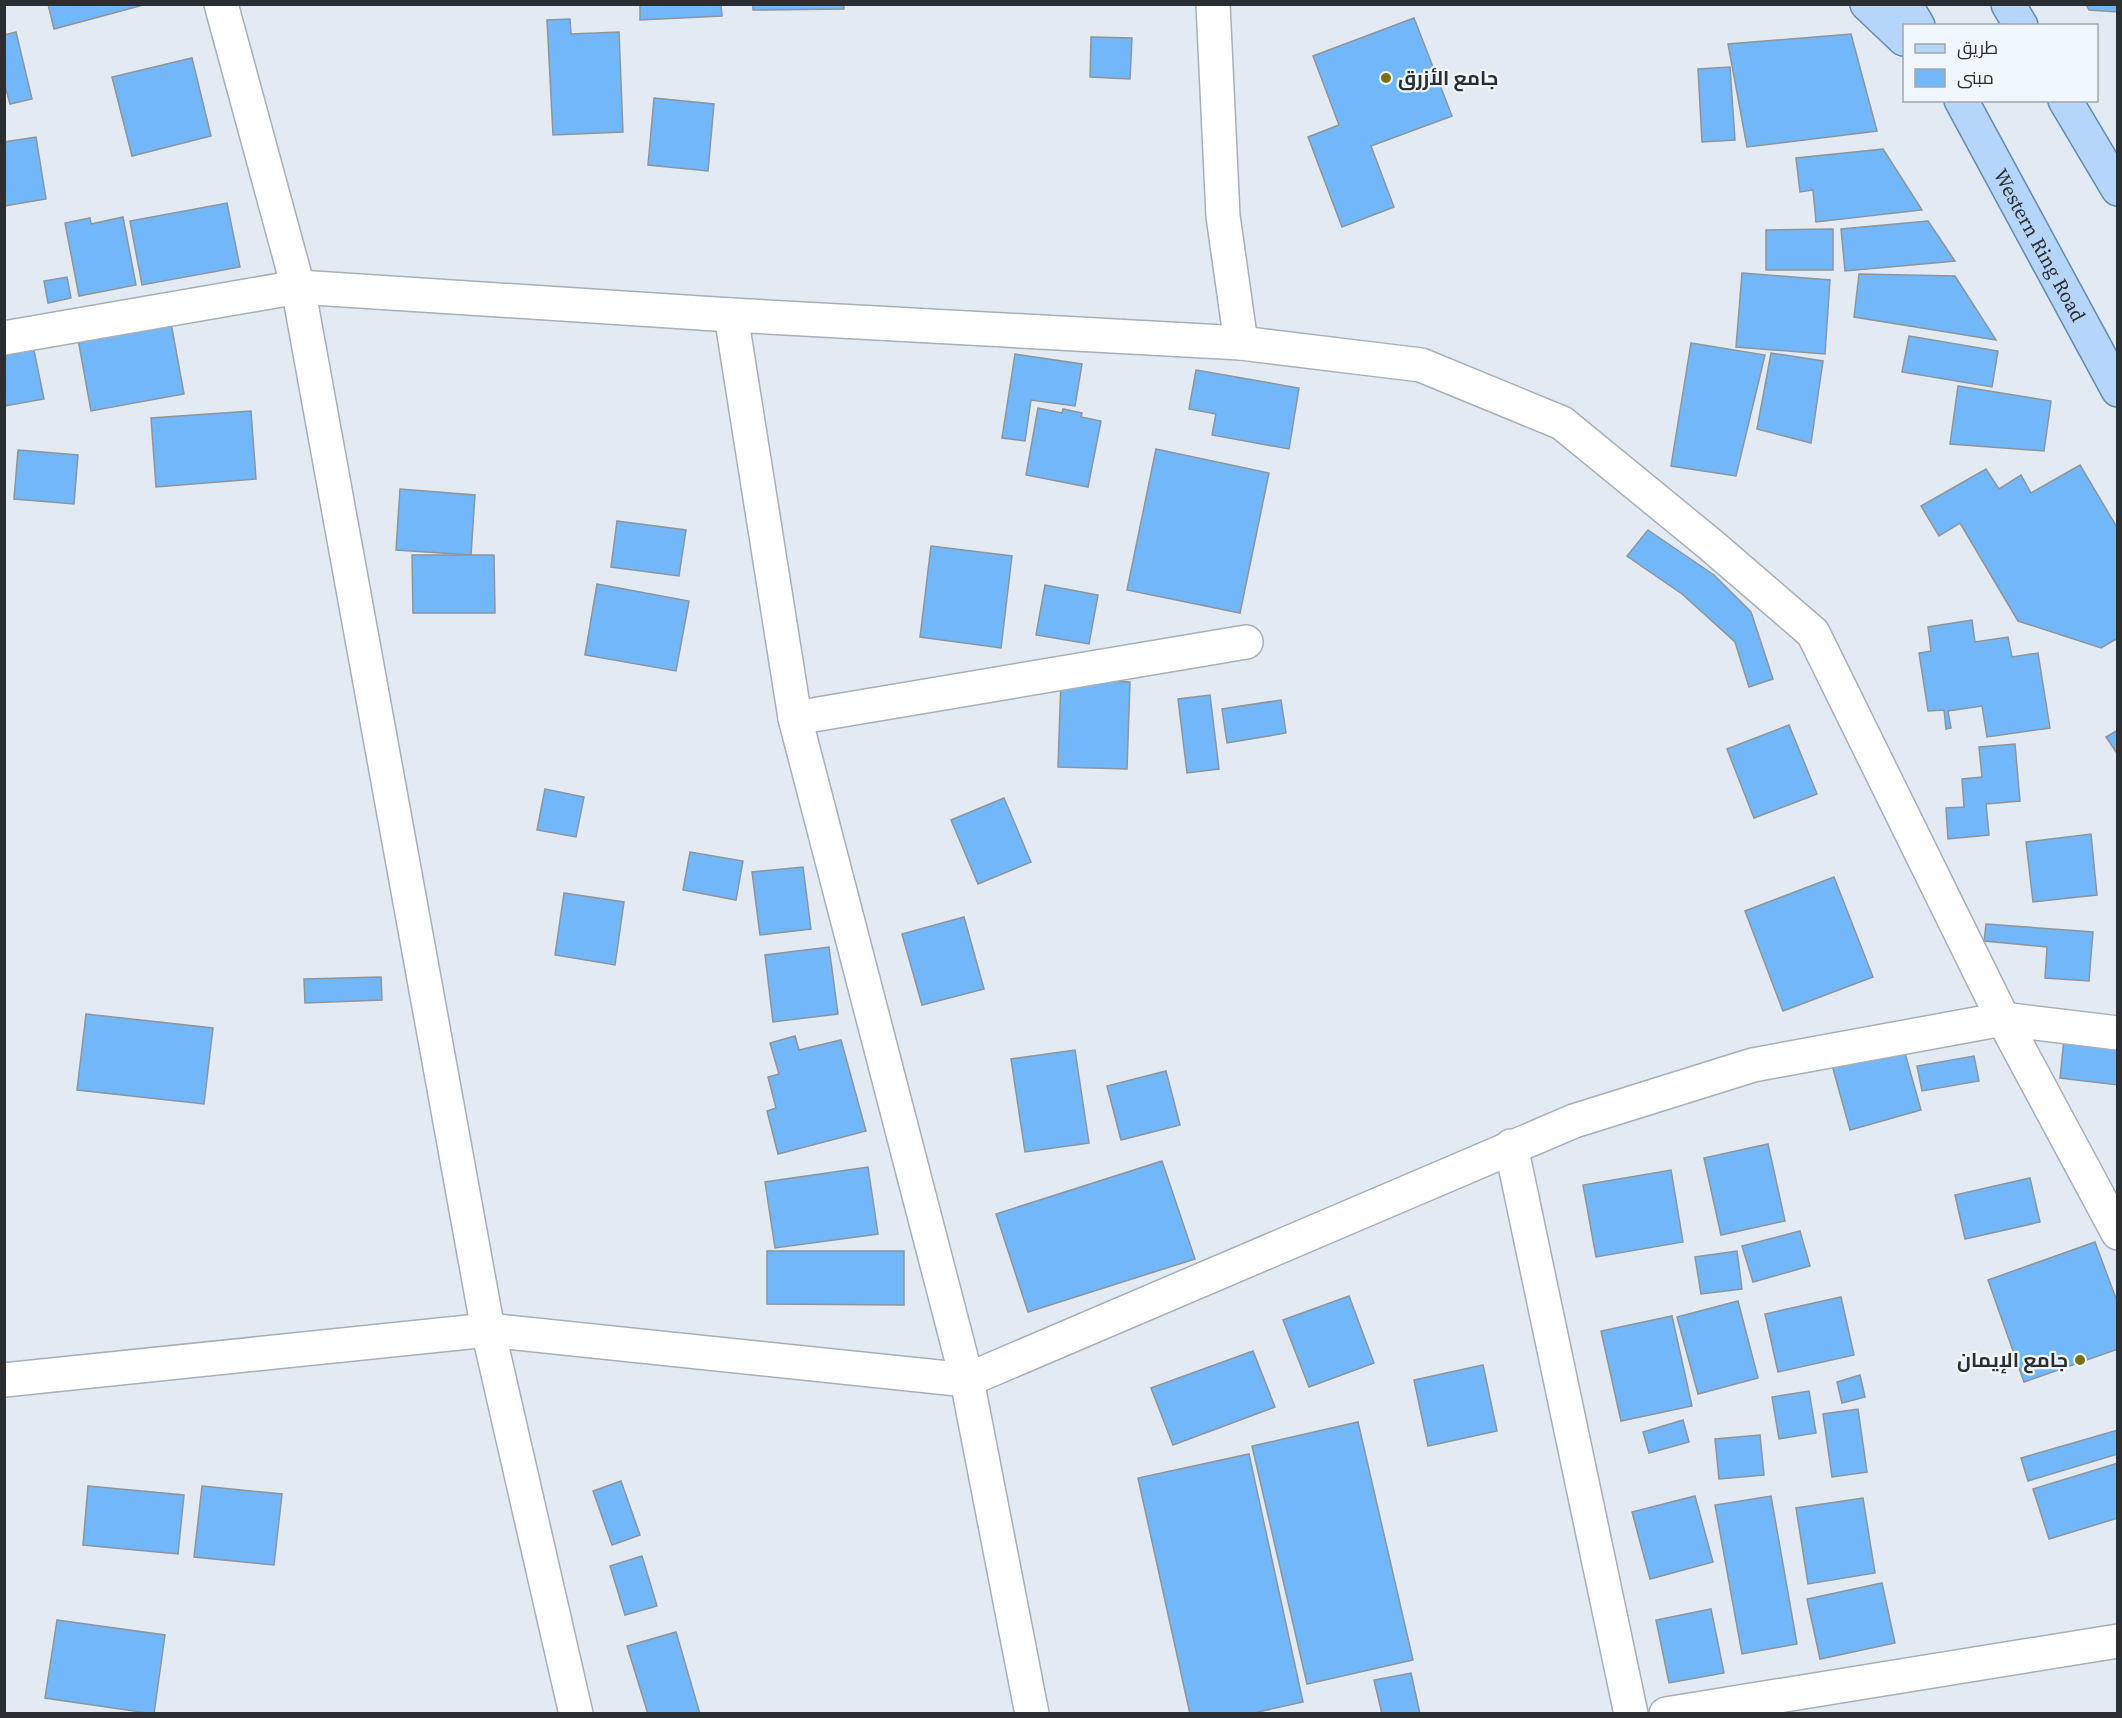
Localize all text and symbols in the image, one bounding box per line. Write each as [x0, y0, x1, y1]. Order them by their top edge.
legend [1903, 24, 2098, 102]
text: طريق [1957, 35, 1998, 60]
place label: جامع الأزرق [1398, 64, 1498, 92]
text: مبنى [1957, 65, 1994, 90]
marker: جامع الأزرق [1379, 71, 1393, 85]
street label: Western Ring Road [1987, 164, 2093, 327]
place label: جامع الإيمان [1957, 1346, 2068, 1374]
marker: جامع الإيمان [2073, 1353, 2087, 1367]

